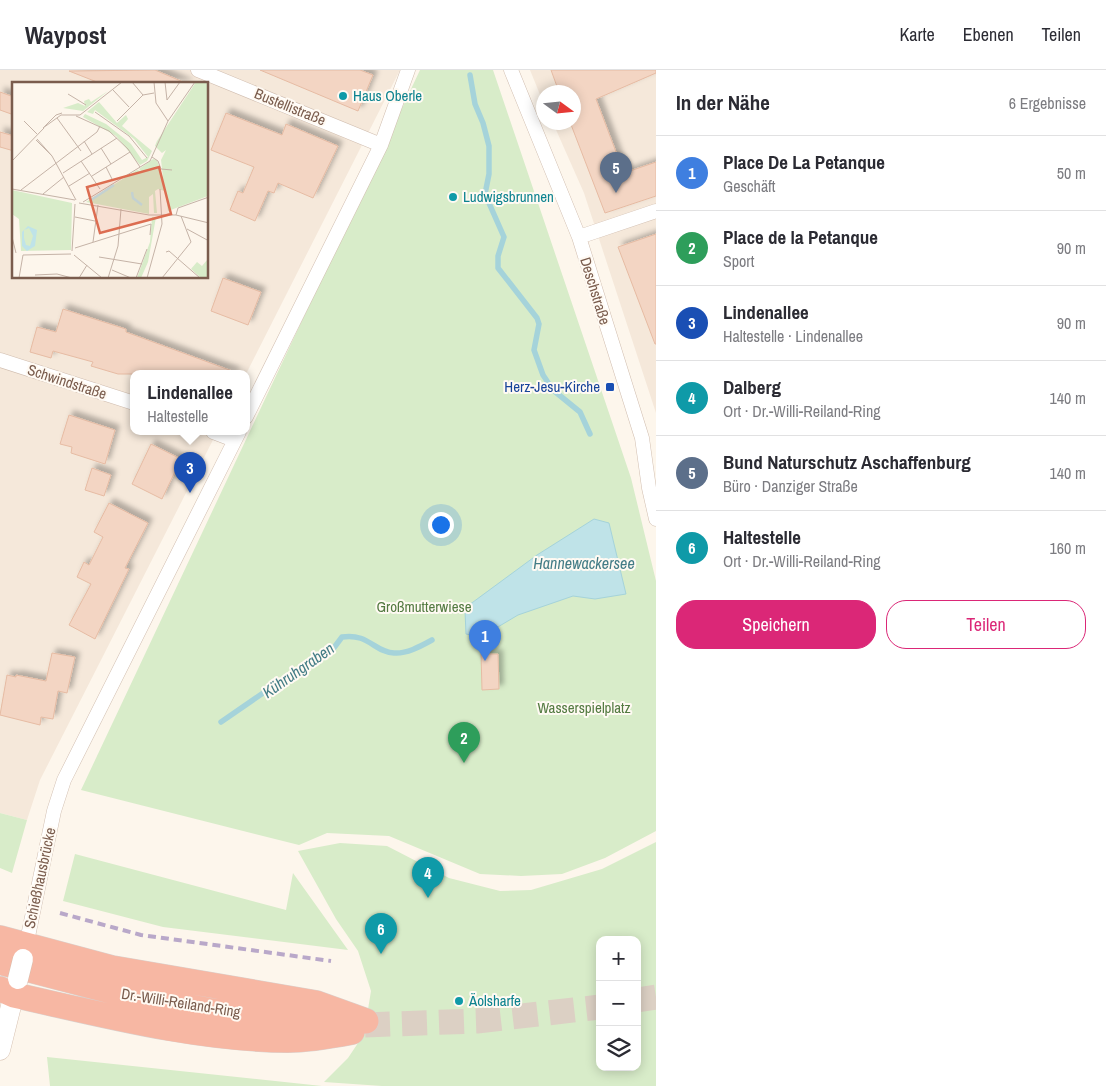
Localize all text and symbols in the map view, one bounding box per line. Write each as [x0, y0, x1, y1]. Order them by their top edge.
text: Waypost [25, 19, 106, 51]
text: Karte [899, 22, 935, 47]
text: Ebenen [963, 22, 1014, 47]
text: Teilen [1042, 22, 1081, 47]
inset map [12, 82, 209, 279]
street label: Bustellistraße [251, 83, 329, 130]
place label: Haus Oberle [353, 85, 422, 106]
north arrow [536, 85, 581, 130]
text: In der Nähe [676, 88, 770, 117]
marker: Haus Oberle [337, 90, 349, 102]
text: 6 Ergebnisse [1009, 92, 1086, 114]
text: Place De La Petanque [723, 149, 885, 175]
pin: 5 [600, 152, 632, 193]
text: 1 [688, 162, 696, 184]
text: 50 m [1057, 162, 1086, 184]
text: Geschäft [723, 175, 776, 197]
place label: Ludwigsbrunnen [463, 186, 554, 207]
marker: Ludwigsbrunnen [447, 191, 459, 203]
text: Place de la Petanque [723, 224, 878, 250]
text: 2 [688, 237, 696, 259]
text: 90 m [1057, 237, 1086, 259]
text: Sport [723, 250, 754, 272]
street label: Deschstraße [575, 254, 616, 327]
text: Lindenallee [723, 299, 809, 325]
text: 3 [688, 312, 696, 334]
text: 90 m [1057, 312, 1086, 334]
text: Haltestelle · Lindenallee [723, 325, 863, 347]
street label: Schwindstraße [25, 359, 110, 404]
popup [130, 370, 250, 435]
text: Dalberg [723, 374, 781, 400]
place label: Herz-Jesu-Kirche [504, 376, 600, 397]
text: Lindenallee [147, 379, 233, 405]
marker: Herz-Jesu-Kirche [604, 381, 616, 393]
text: 4 [688, 387, 696, 409]
text: 140 m [1050, 387, 1086, 409]
text: Ort · Dr.-Willi-Reiland-Ring [723, 400, 880, 422]
text: Haltestelle [147, 405, 208, 427]
text: Bund Naturschutz Aschaffenburg [723, 449, 971, 475]
pin: 3 [174, 452, 206, 493]
text: 5 [688, 462, 696, 484]
text: 140 m [1050, 462, 1086, 484]
text: Büro · Danziger Straße [723, 475, 858, 497]
your location [428, 512, 454, 538]
text: Haltestelle [723, 524, 801, 550]
text: 6 [688, 537, 696, 559]
text: 160 m [1050, 537, 1086, 559]
text: Ort · Dr.-Willi-Reiland-Ring [723, 550, 880, 572]
water label: Hannewackersee [533, 552, 635, 574]
park label: Großmutterwiese [376, 596, 472, 617]
button: Speichern [676, 600, 876, 649]
button: Teilen [886, 600, 1086, 649]
pin: 1 [469, 620, 501, 661]
water label: Kühruhgraben [258, 637, 338, 703]
park label: Wasserspielplatz [537, 697, 631, 718]
pin: 2 [448, 722, 480, 763]
street label: Schießhausbrücke [19, 825, 60, 930]
pin: 4 [412, 857, 444, 898]
pin: 6 [365, 913, 397, 954]
map controls [596, 936, 641, 1071]
button: + [596, 936, 641, 981]
button: − [596, 981, 641, 1026]
street label: Dr.-Willi-Reiland-Ring [120, 983, 242, 1022]
place label: Äolsharfe [468, 990, 521, 1011]
marker: Äolsharfe [453, 995, 465, 1007]
button: layers [596, 1026, 641, 1071]

